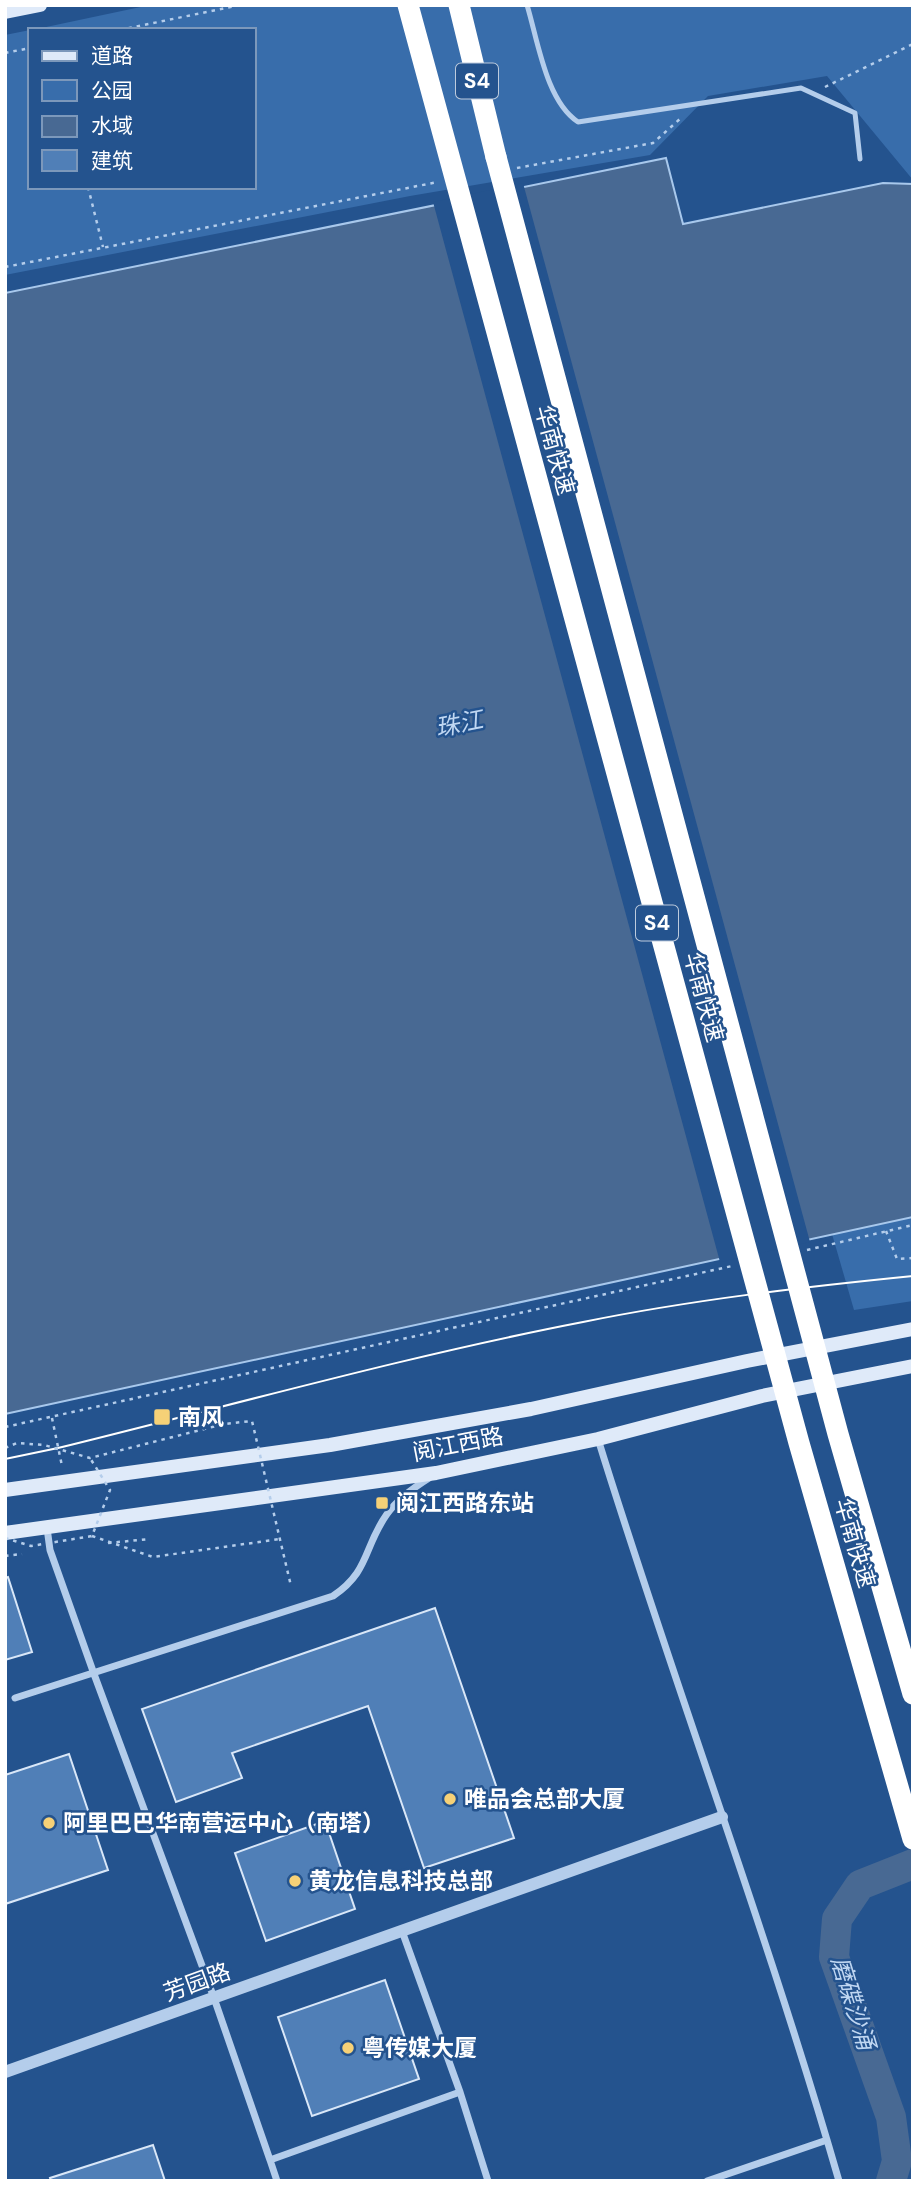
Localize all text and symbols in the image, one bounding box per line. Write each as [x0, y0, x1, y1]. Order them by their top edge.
legend [28, 28, 256, 189]
text: 道路 [91, 42, 133, 70]
road number: S4 [456, 64, 498, 98]
text: 公园 [91, 77, 133, 105]
text: 水域 [91, 112, 133, 140]
text: 建筑 [91, 147, 133, 175]
street label: 华南快速 [529, 402, 581, 498]
water label: 珠江 [432, 703, 488, 743]
road number: S4 [636, 906, 678, 940]
street label: 华南快速 [678, 949, 730, 1045]
place label: 南风 [178, 1402, 224, 1432]
marker: 南风 [152, 1407, 172, 1427]
street label: 阅江西路 [410, 1420, 506, 1468]
place label: 阅江西路东站 [396, 1488, 534, 1518]
marker: 阅江西路东站 [374, 1495, 390, 1511]
street label: 华南快速 [828, 1495, 882, 1591]
place label: 唯品会总部大厦 [464, 1784, 625, 1814]
marker: 唯品会总部大厦 [442, 1791, 458, 1807]
place label: 阿里巴巴华南营运中心（南塔） [63, 1808, 385, 1838]
marker: 阿里巴巴华南营运中心（南塔） [41, 1815, 57, 1831]
place label: 黄龙信息科技总部 [309, 1866, 493, 1896]
marker: 黄龙信息科技总部 [287, 1873, 303, 1889]
water label: 磨碟沙涌 [825, 1952, 883, 2056]
street label: 芳园路 [159, 1956, 235, 2008]
place label: 粤传媒大厦 [362, 2033, 477, 2063]
marker: 粤传媒大厦 [340, 2040, 356, 2056]

